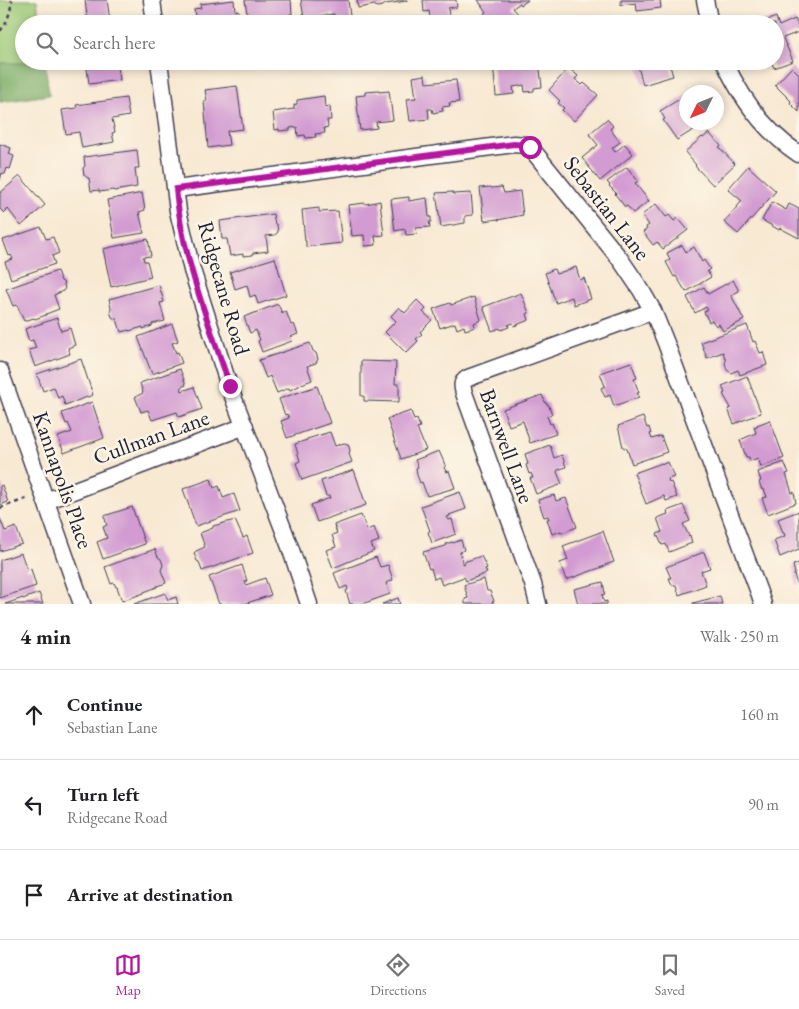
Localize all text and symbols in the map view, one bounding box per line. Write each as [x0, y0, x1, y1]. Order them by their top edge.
search box [15, 15, 784, 70]
icon: search [33, 29, 61, 57]
text: Search here [73, 30, 155, 55]
north arrow [679, 85, 724, 130]
route start [519, 136, 542, 159]
street label: Sebastian Lane [557, 150, 657, 266]
street label: Ridgecane Road [191, 218, 257, 359]
route end [219, 375, 242, 398]
street label: Barnwell Lane [473, 385, 541, 508]
street label: Cullman Lane [89, 402, 213, 471]
street label: Kannapolis Place [26, 408, 100, 553]
text: 4 min [20, 623, 71, 650]
text: Walk · 250 m [700, 626, 779, 647]
text: Continue [67, 692, 142, 717]
icon: ahead [20, 701, 48, 729]
text: 160 m [740, 704, 779, 725]
text: Sebastian Lane [67, 717, 158, 738]
text: Turn left [67, 782, 139, 807]
icon: left [20, 791, 48, 819]
text: 90 m [748, 794, 779, 815]
text: Ridgecane Road [67, 807, 168, 828]
icon: arrive [20, 881, 48, 909]
text: Arrive at destination [67, 882, 233, 907]
tab: Map [114, 951, 142, 999]
tab: Directions [370, 951, 427, 999]
tab: Saved [655, 951, 685, 999]

